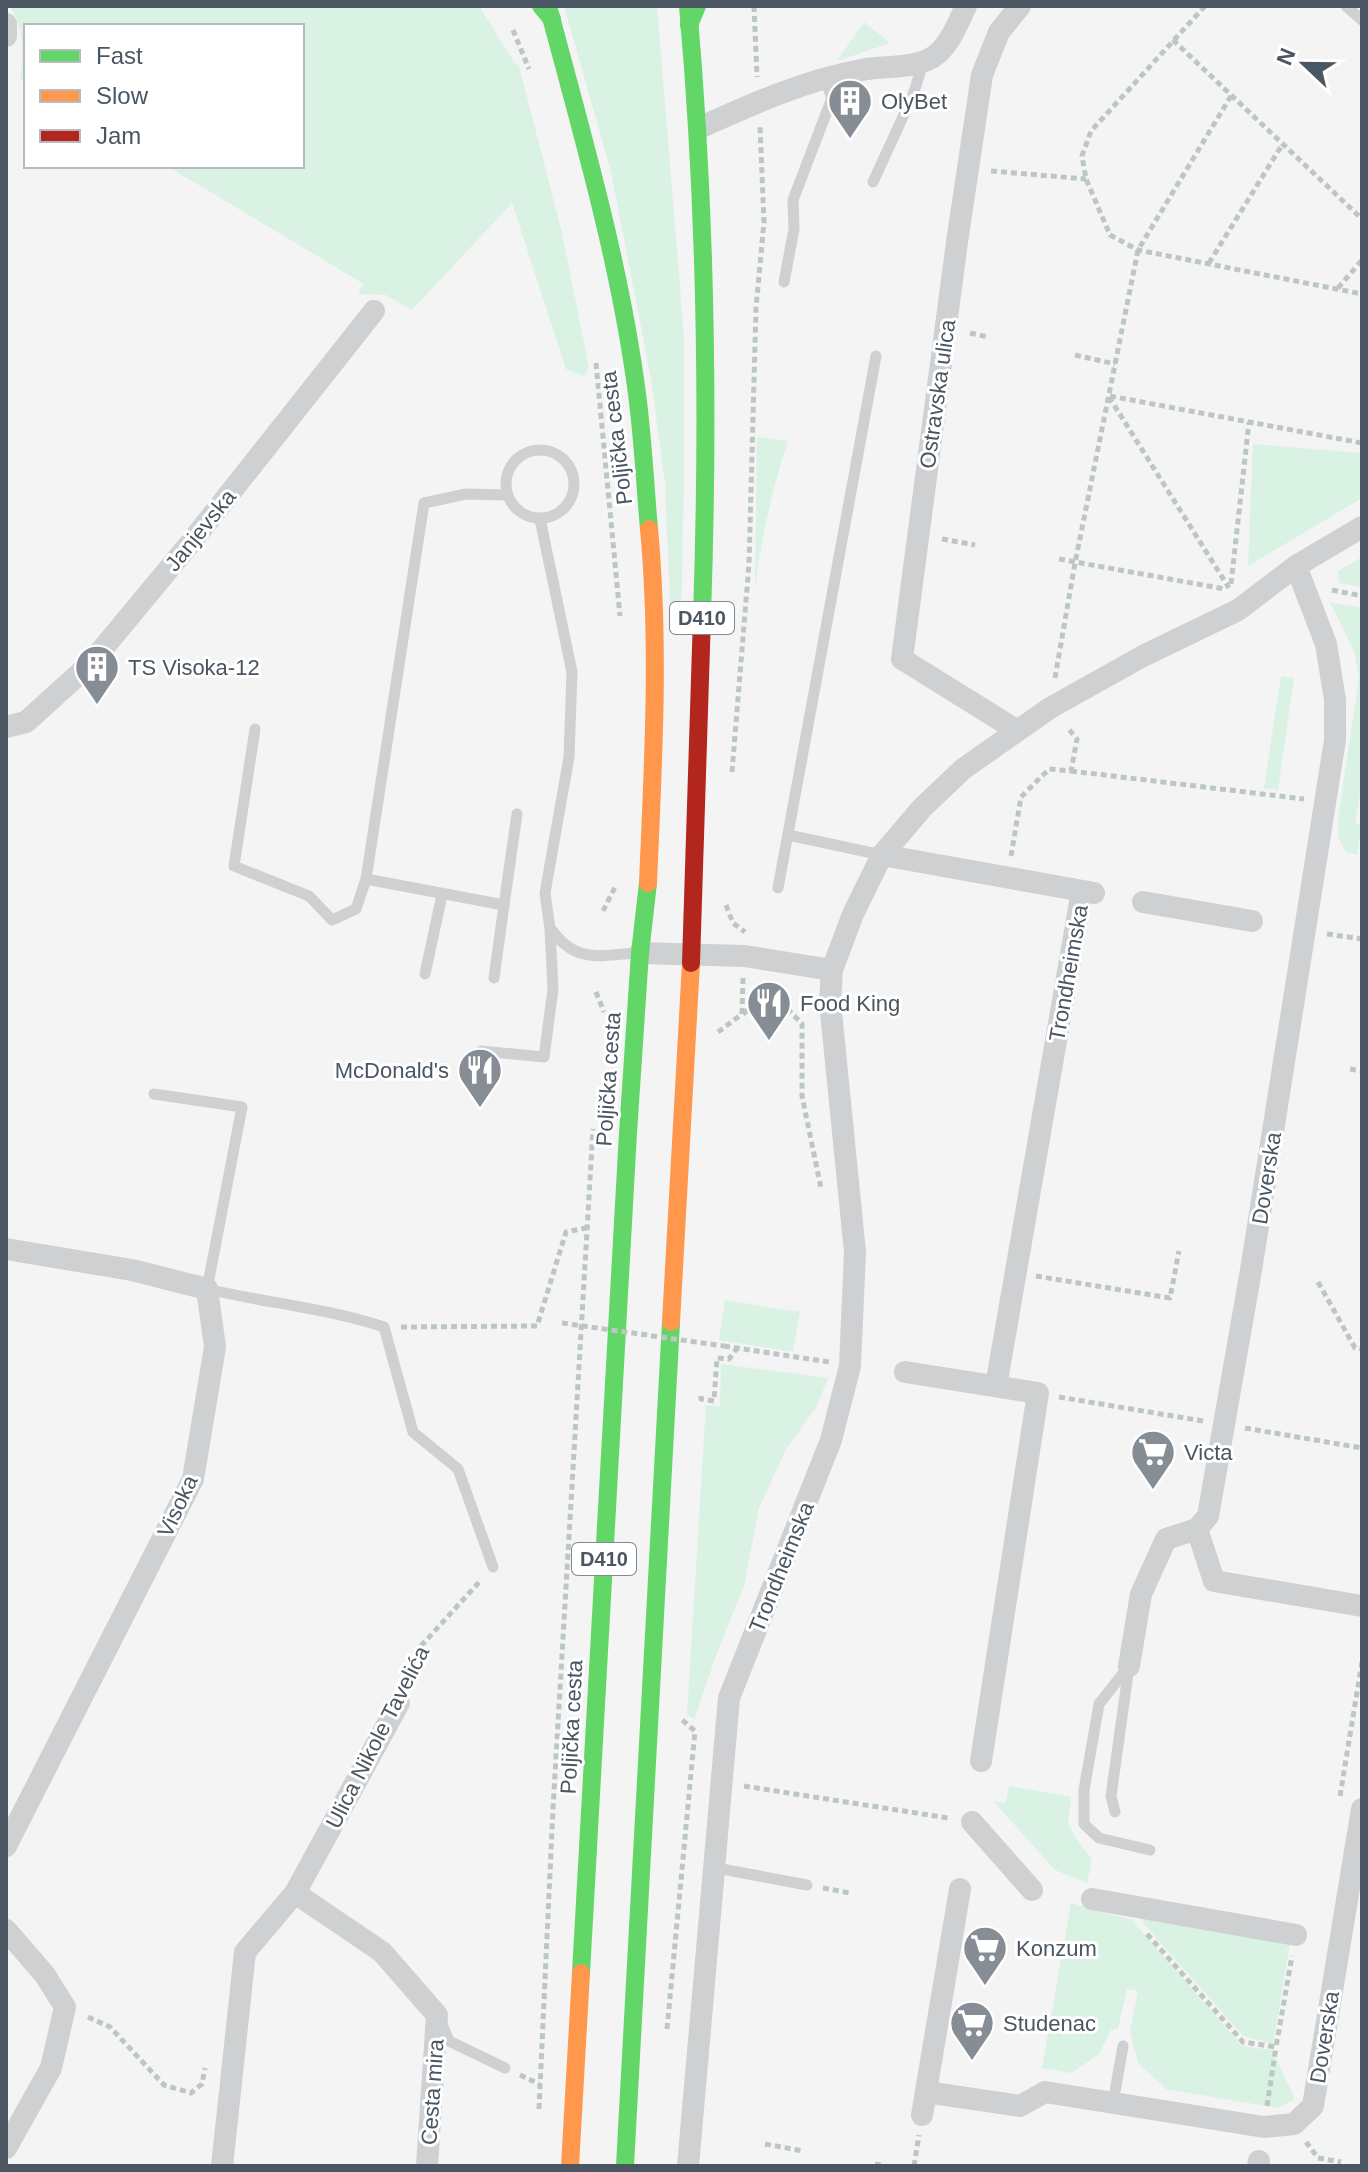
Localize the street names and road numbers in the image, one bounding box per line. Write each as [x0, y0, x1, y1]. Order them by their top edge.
street label: Ostravska ulica [915, 317, 960, 470]
street label: Poljička cesta [596, 369, 637, 506]
street label: Janjevska [160, 484, 241, 576]
road number: D410 [670, 602, 734, 634]
street label: Trondheimska [1044, 902, 1093, 1043]
street label: Poljička cesta [591, 1010, 626, 1147]
street label: Doverska [1247, 1129, 1286, 1226]
street label: Visoka [152, 1470, 203, 1541]
street label: Trondheimska [744, 1498, 819, 1636]
road number: D410 [572, 1543, 636, 1575]
street label: Ulica Nikole Tavelića [321, 1641, 435, 1833]
street label: Poljička cesta [555, 1658, 588, 1795]
street label: Doverska [1305, 1988, 1344, 2085]
street label: Cesta mira [416, 2037, 449, 2146]

